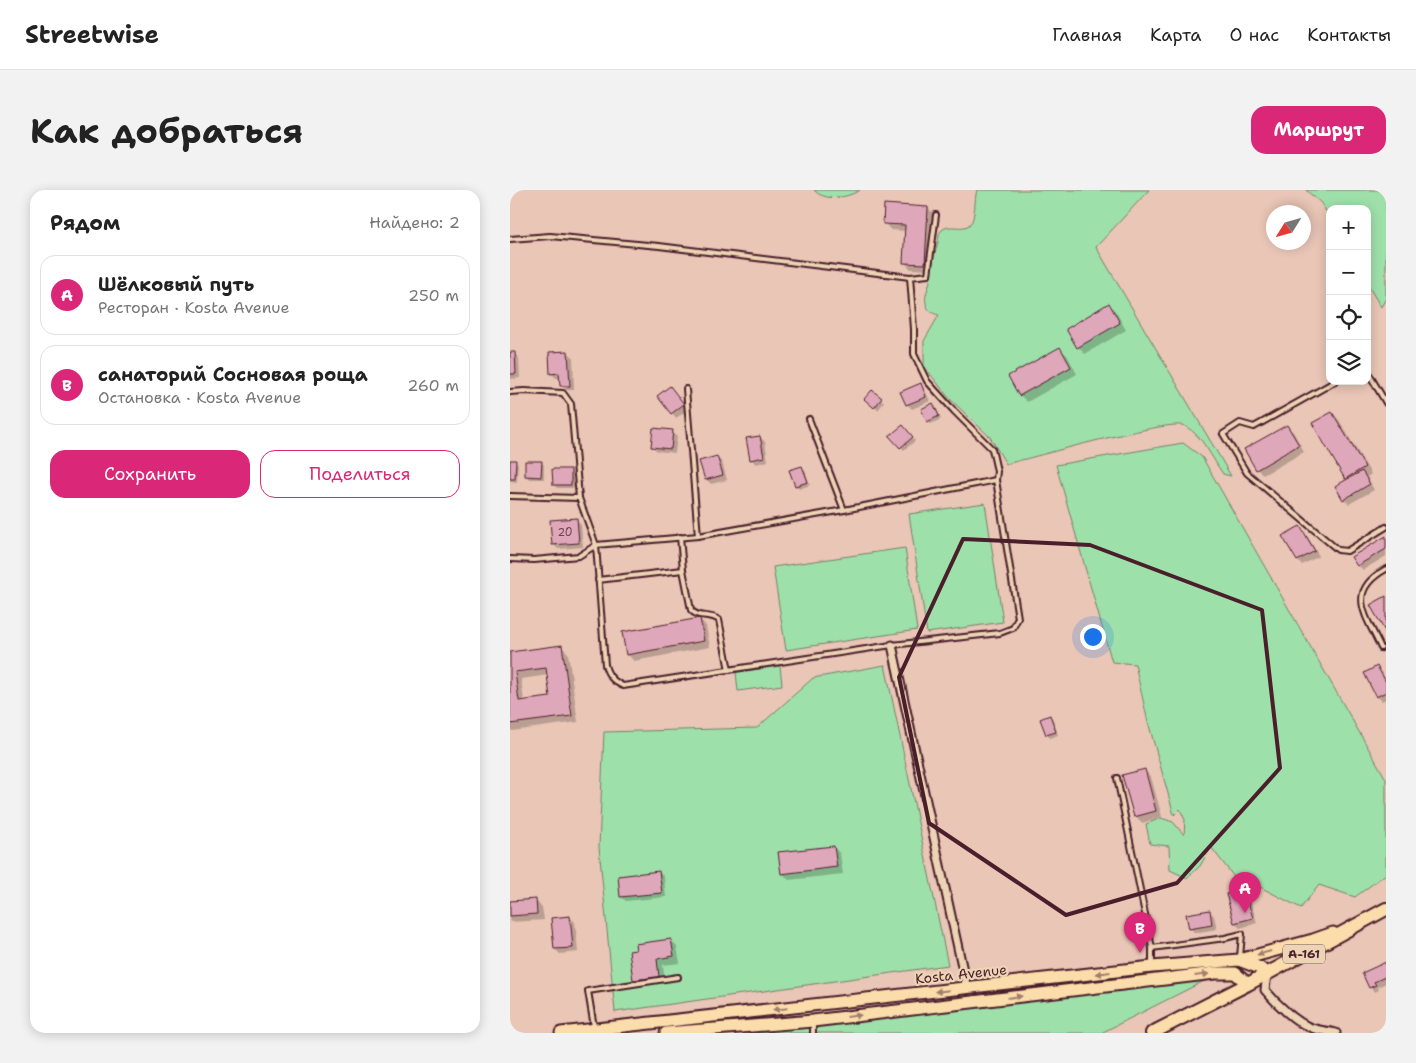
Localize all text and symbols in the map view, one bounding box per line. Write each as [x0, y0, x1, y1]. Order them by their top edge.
text: Streetwise [25, 19, 159, 51]
text: Главная [1052, 23, 1122, 47]
text: Карта [1150, 23, 1202, 47]
text: О нас [1230, 23, 1279, 47]
text: Контакты [1307, 23, 1391, 47]
button: Маршрут [1251, 106, 1386, 154]
text: Как добраться [30, 107, 303, 154]
north arrow [1266, 205, 1311, 250]
map controls [1326, 205, 1371, 385]
button: + [1326, 205, 1371, 250]
text: Рядом [50, 209, 120, 237]
text: Найдено: 2 [369, 212, 460, 233]
button: − [1326, 250, 1371, 295]
text: Шёлковый путь [98, 272, 254, 297]
text: A [61, 285, 73, 306]
text: 250 m [408, 285, 459, 306]
button: locate [1326, 295, 1371, 340]
text: Ресторан · Kosta Avenue [98, 297, 290, 318]
button: layers [1326, 340, 1371, 385]
text: санаторий Сосновая роща [98, 362, 368, 387]
text: B [62, 375, 72, 396]
text: 260 m [407, 375, 459, 396]
text: Остановка · Kosta Avenue [98, 387, 301, 408]
button: Сохранить [50, 450, 250, 498]
button: Поделиться [260, 450, 460, 498]
house number: 20 [557, 525, 573, 540]
your location [1080, 624, 1106, 650]
pin: A [1229, 872, 1261, 913]
pin: B [1124, 912, 1156, 953]
road number: А-161 [1283, 944, 1325, 964]
one-way arrow [1257, 949, 1272, 957]
street label: Kosta Avenue [914, 960, 1008, 988]
one-way arrow [1095, 969, 1111, 977]
one-way arrow [1194, 970, 1210, 978]
one-way arrow [934, 987, 950, 995]
one-way arrow [1007, 993, 1023, 1001]
one-way arrow [772, 1005, 788, 1013]
one-way arrow [846, 1012, 862, 1020]

